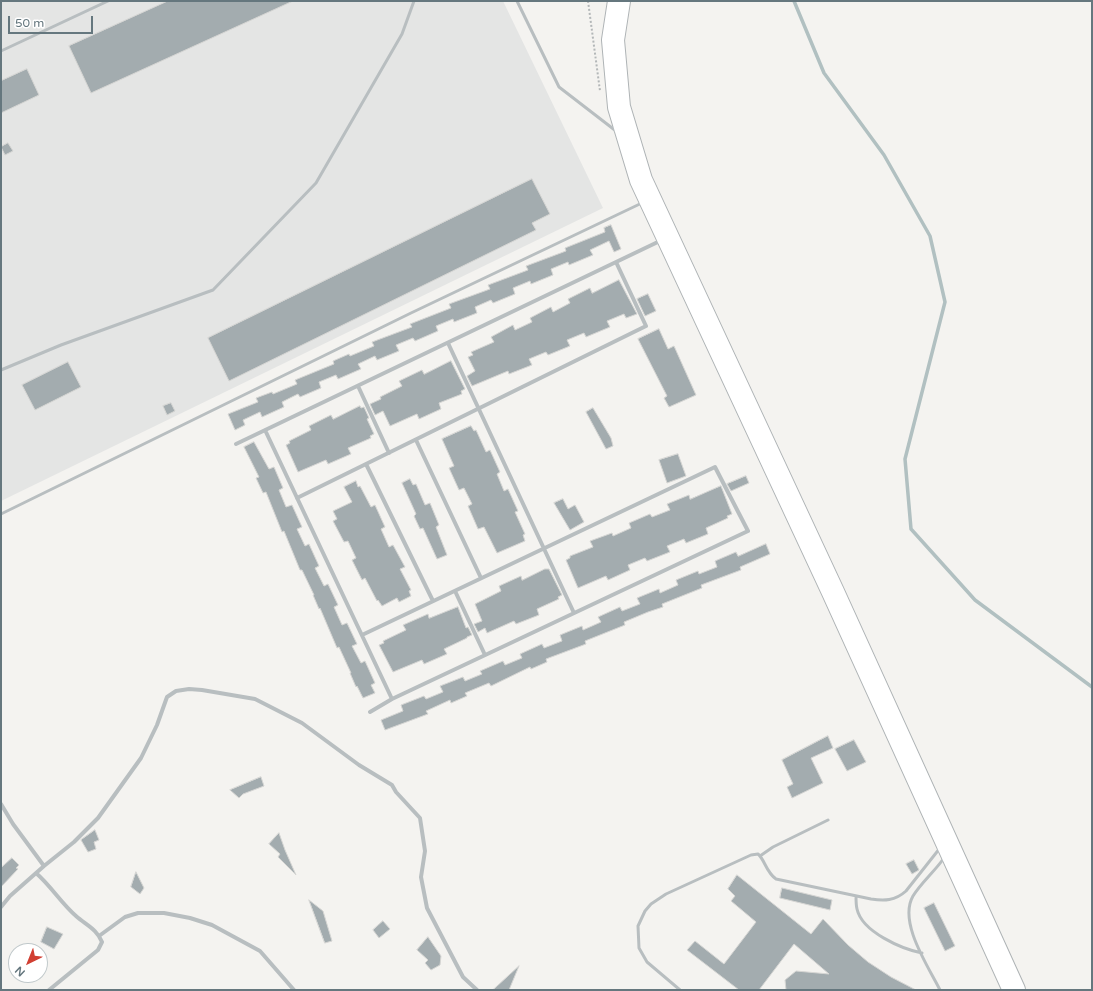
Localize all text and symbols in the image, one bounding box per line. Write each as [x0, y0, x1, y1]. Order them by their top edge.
scale bar [10, 8, 95, 34]
text: 50 m [15, 16, 44, 30]
north arrow [8, 943, 48, 983]
text: N [12, 964, 28, 979]

